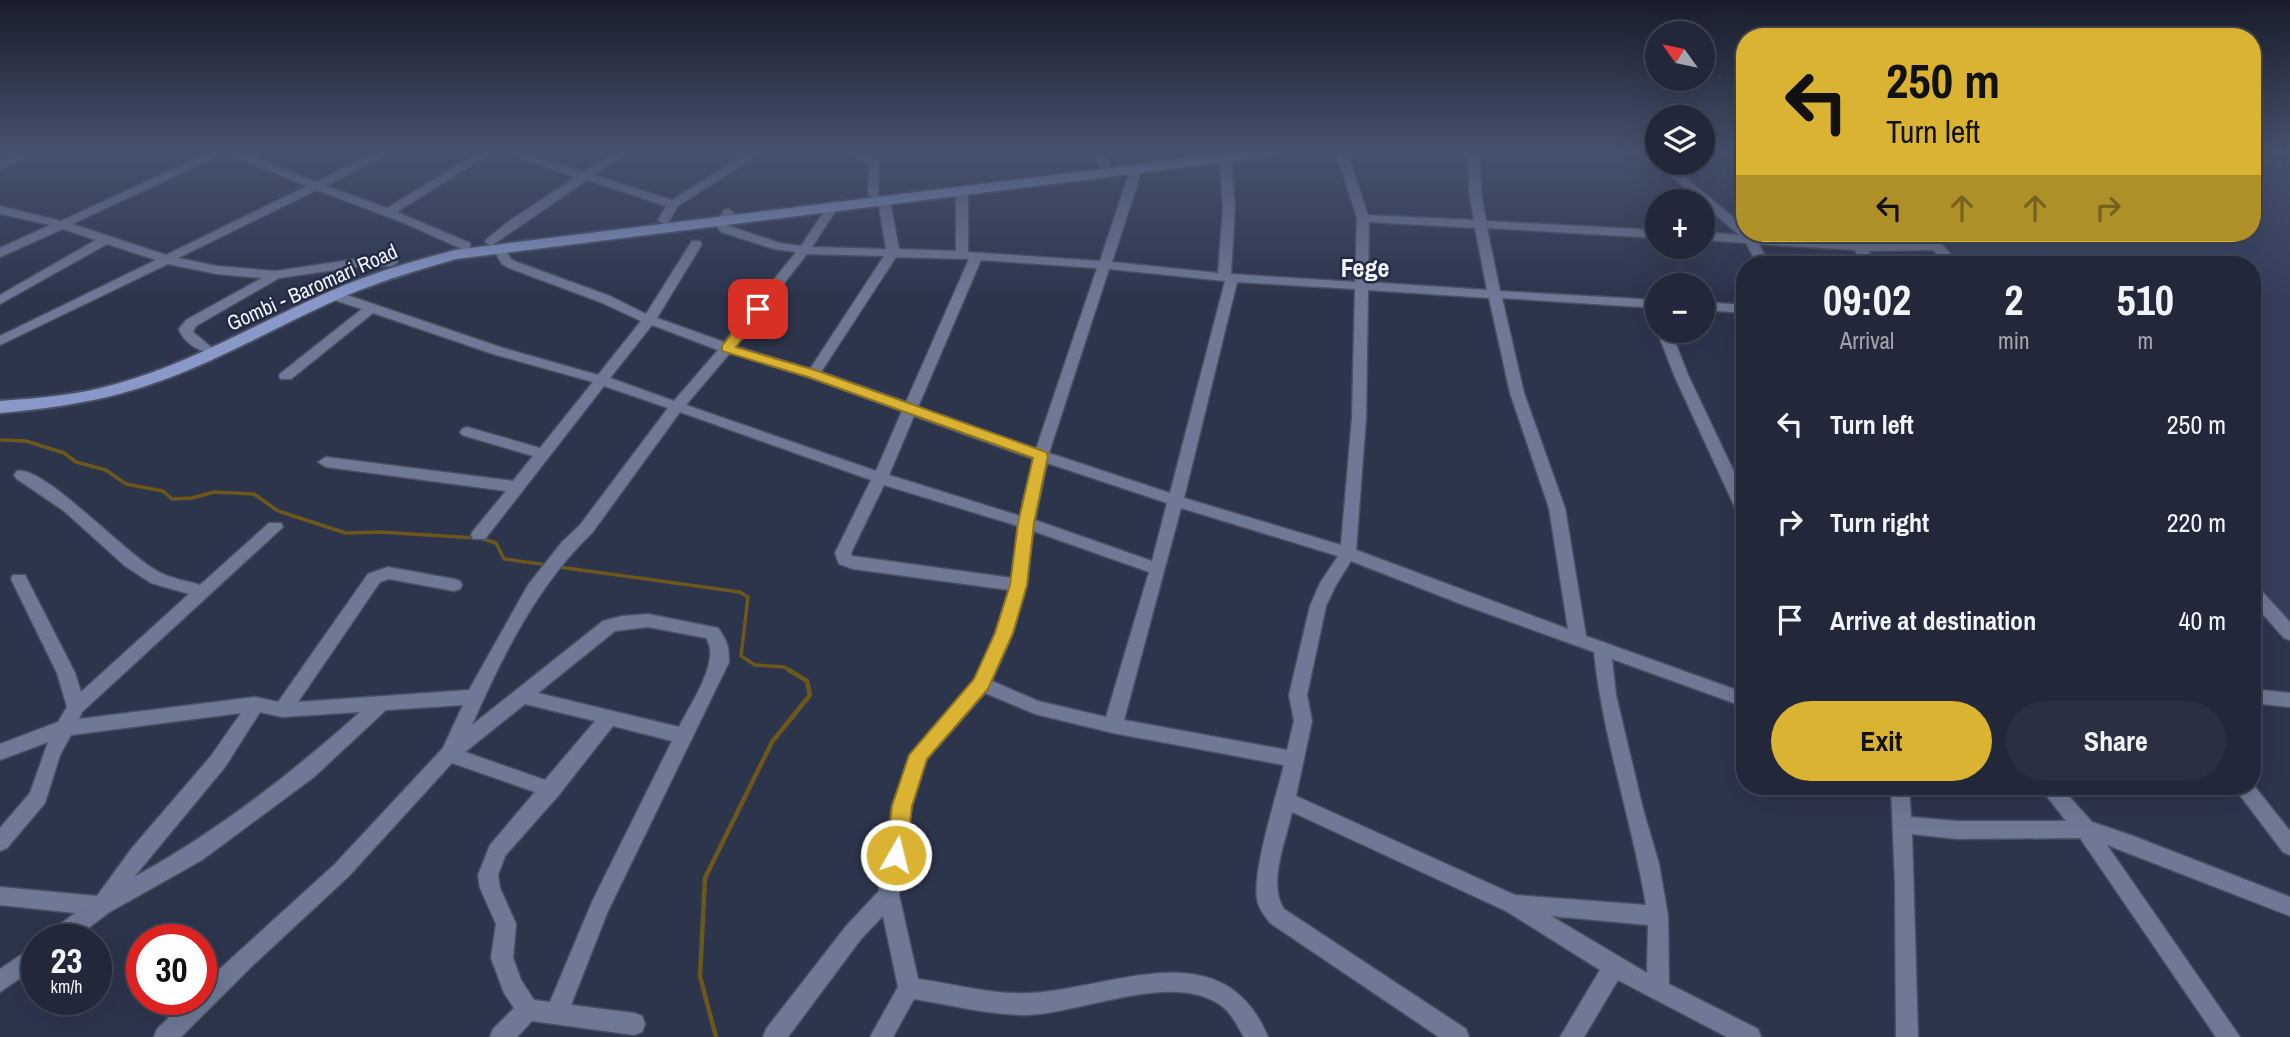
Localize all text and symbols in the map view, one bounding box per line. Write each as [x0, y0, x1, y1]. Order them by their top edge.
north arrow [1645, 21, 1715, 91]
map controls [1645, 21, 1715, 343]
text: 250 m [1886, 47, 2000, 113]
icon: left [1771, 56, 1862, 147]
button: layers [1645, 105, 1715, 175]
text: Turn left [1886, 110, 1980, 153]
button: + [1645, 189, 1715, 259]
icon: left [1870, 189, 1908, 227]
icon: ahead [1943, 189, 1981, 227]
icon: ahead [2016, 189, 2054, 227]
icon: right [2089, 189, 2127, 227]
street label: Gombi - Baromari Road [222, 236, 402, 338]
district label: Fege [1341, 250, 1389, 285]
text: 09:02 [1823, 272, 1911, 328]
text: 2 [2004, 272, 2023, 328]
text: 510 [2117, 272, 2174, 328]
button: − [1645, 273, 1715, 343]
pin [728, 279, 788, 339]
icon: arrive [739, 290, 777, 328]
text: Arrival [1840, 325, 1894, 356]
text: min [1998, 325, 2030, 356]
text: m [2137, 325, 2153, 356]
icon: left [1771, 405, 1809, 443]
text: Turn left [1830, 407, 1914, 442]
text: 250 m [2167, 407, 2226, 442]
icon: right [1771, 503, 1809, 541]
text: Turn right [1830, 505, 1929, 540]
text: 220 m [2167, 505, 2226, 540]
icon: arrive [1771, 601, 1809, 639]
text: Arrive at destination [1830, 603, 2036, 638]
text: 40 m [2179, 603, 2226, 638]
button: Exit [1771, 701, 1992, 781]
button: Share [2006, 701, 2226, 781]
position arrow [859, 818, 933, 892]
speed limit sign: 30 [126, 924, 217, 1015]
text: 23 [51, 937, 82, 984]
text: km/h [51, 974, 83, 999]

